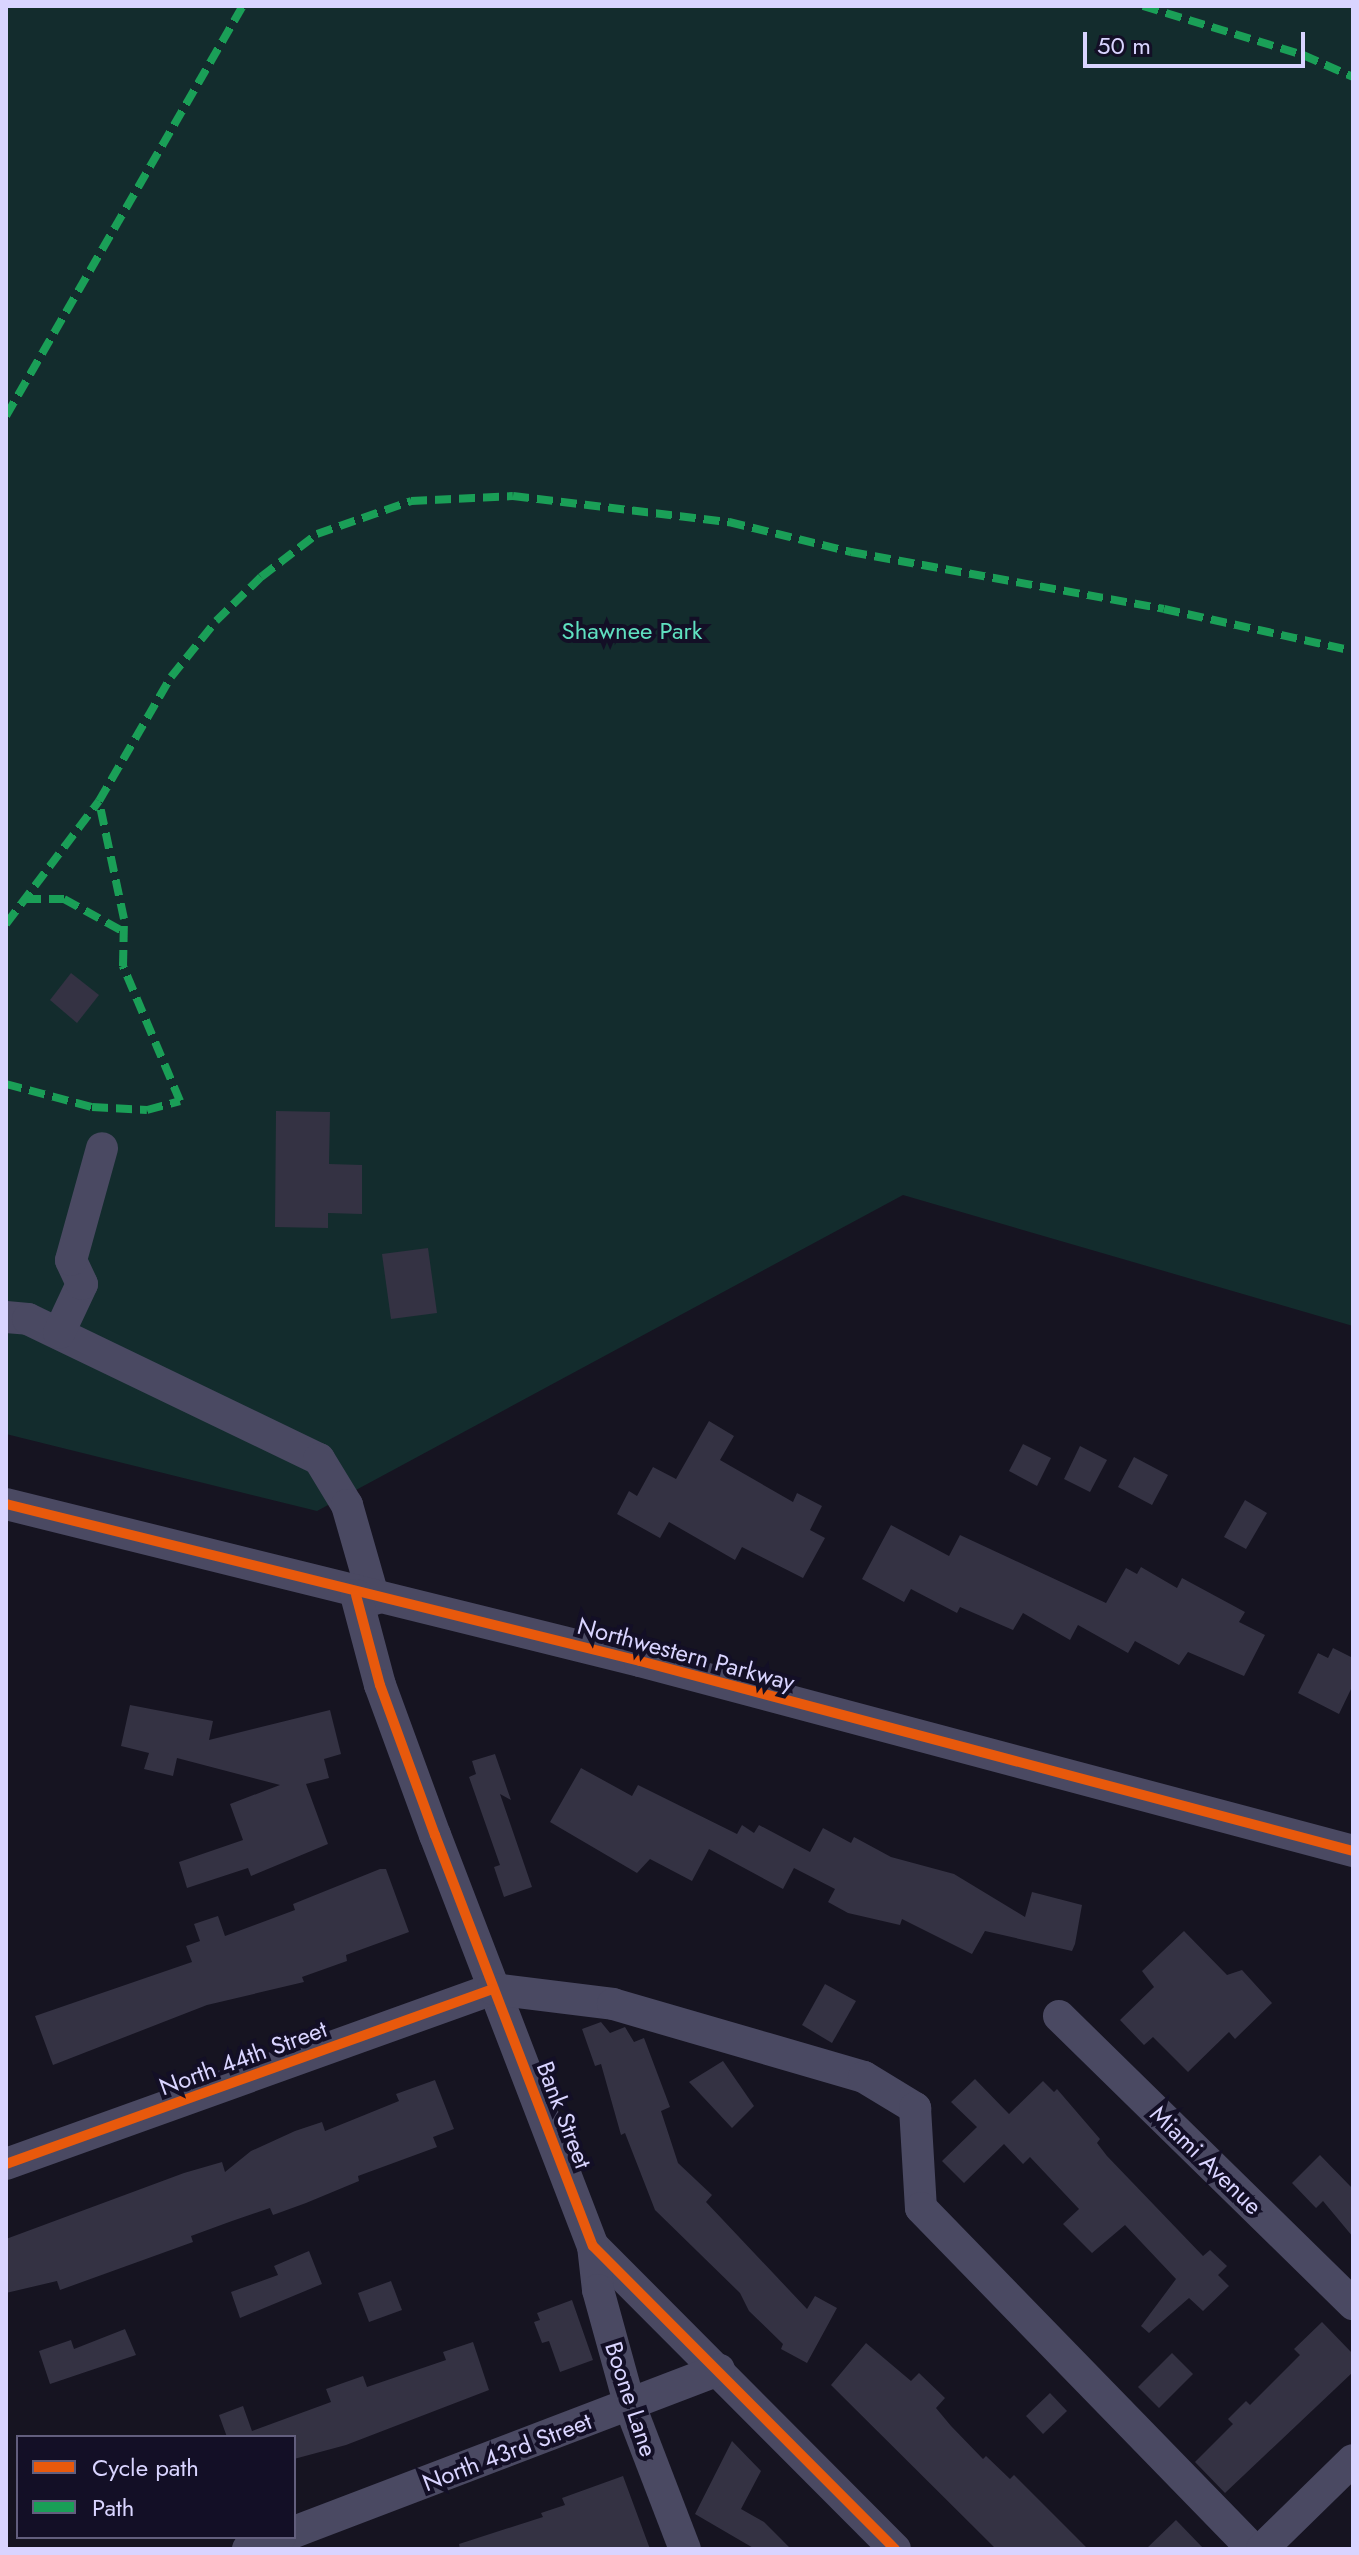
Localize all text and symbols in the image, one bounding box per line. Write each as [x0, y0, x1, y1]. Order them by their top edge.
scale bar [1087, 16, 1309, 66]
text: 50 m [1097, 28, 1151, 63]
park label: Shawnee Park [562, 617, 702, 645]
street label: Northwestern Parkway [574, 1611, 798, 1697]
street label: North 44th Street [155, 2014, 331, 2102]
street label: Bank Street [530, 2057, 598, 2173]
street label: Miami Avenue [1144, 2100, 1268, 2220]
street label: Boone Lane [599, 2338, 663, 2460]
street label: North 43rd Street [418, 2406, 596, 2498]
legend [16, 2435, 296, 2539]
text: Cycle path [92, 2450, 199, 2485]
text: Path [92, 2490, 134, 2525]

